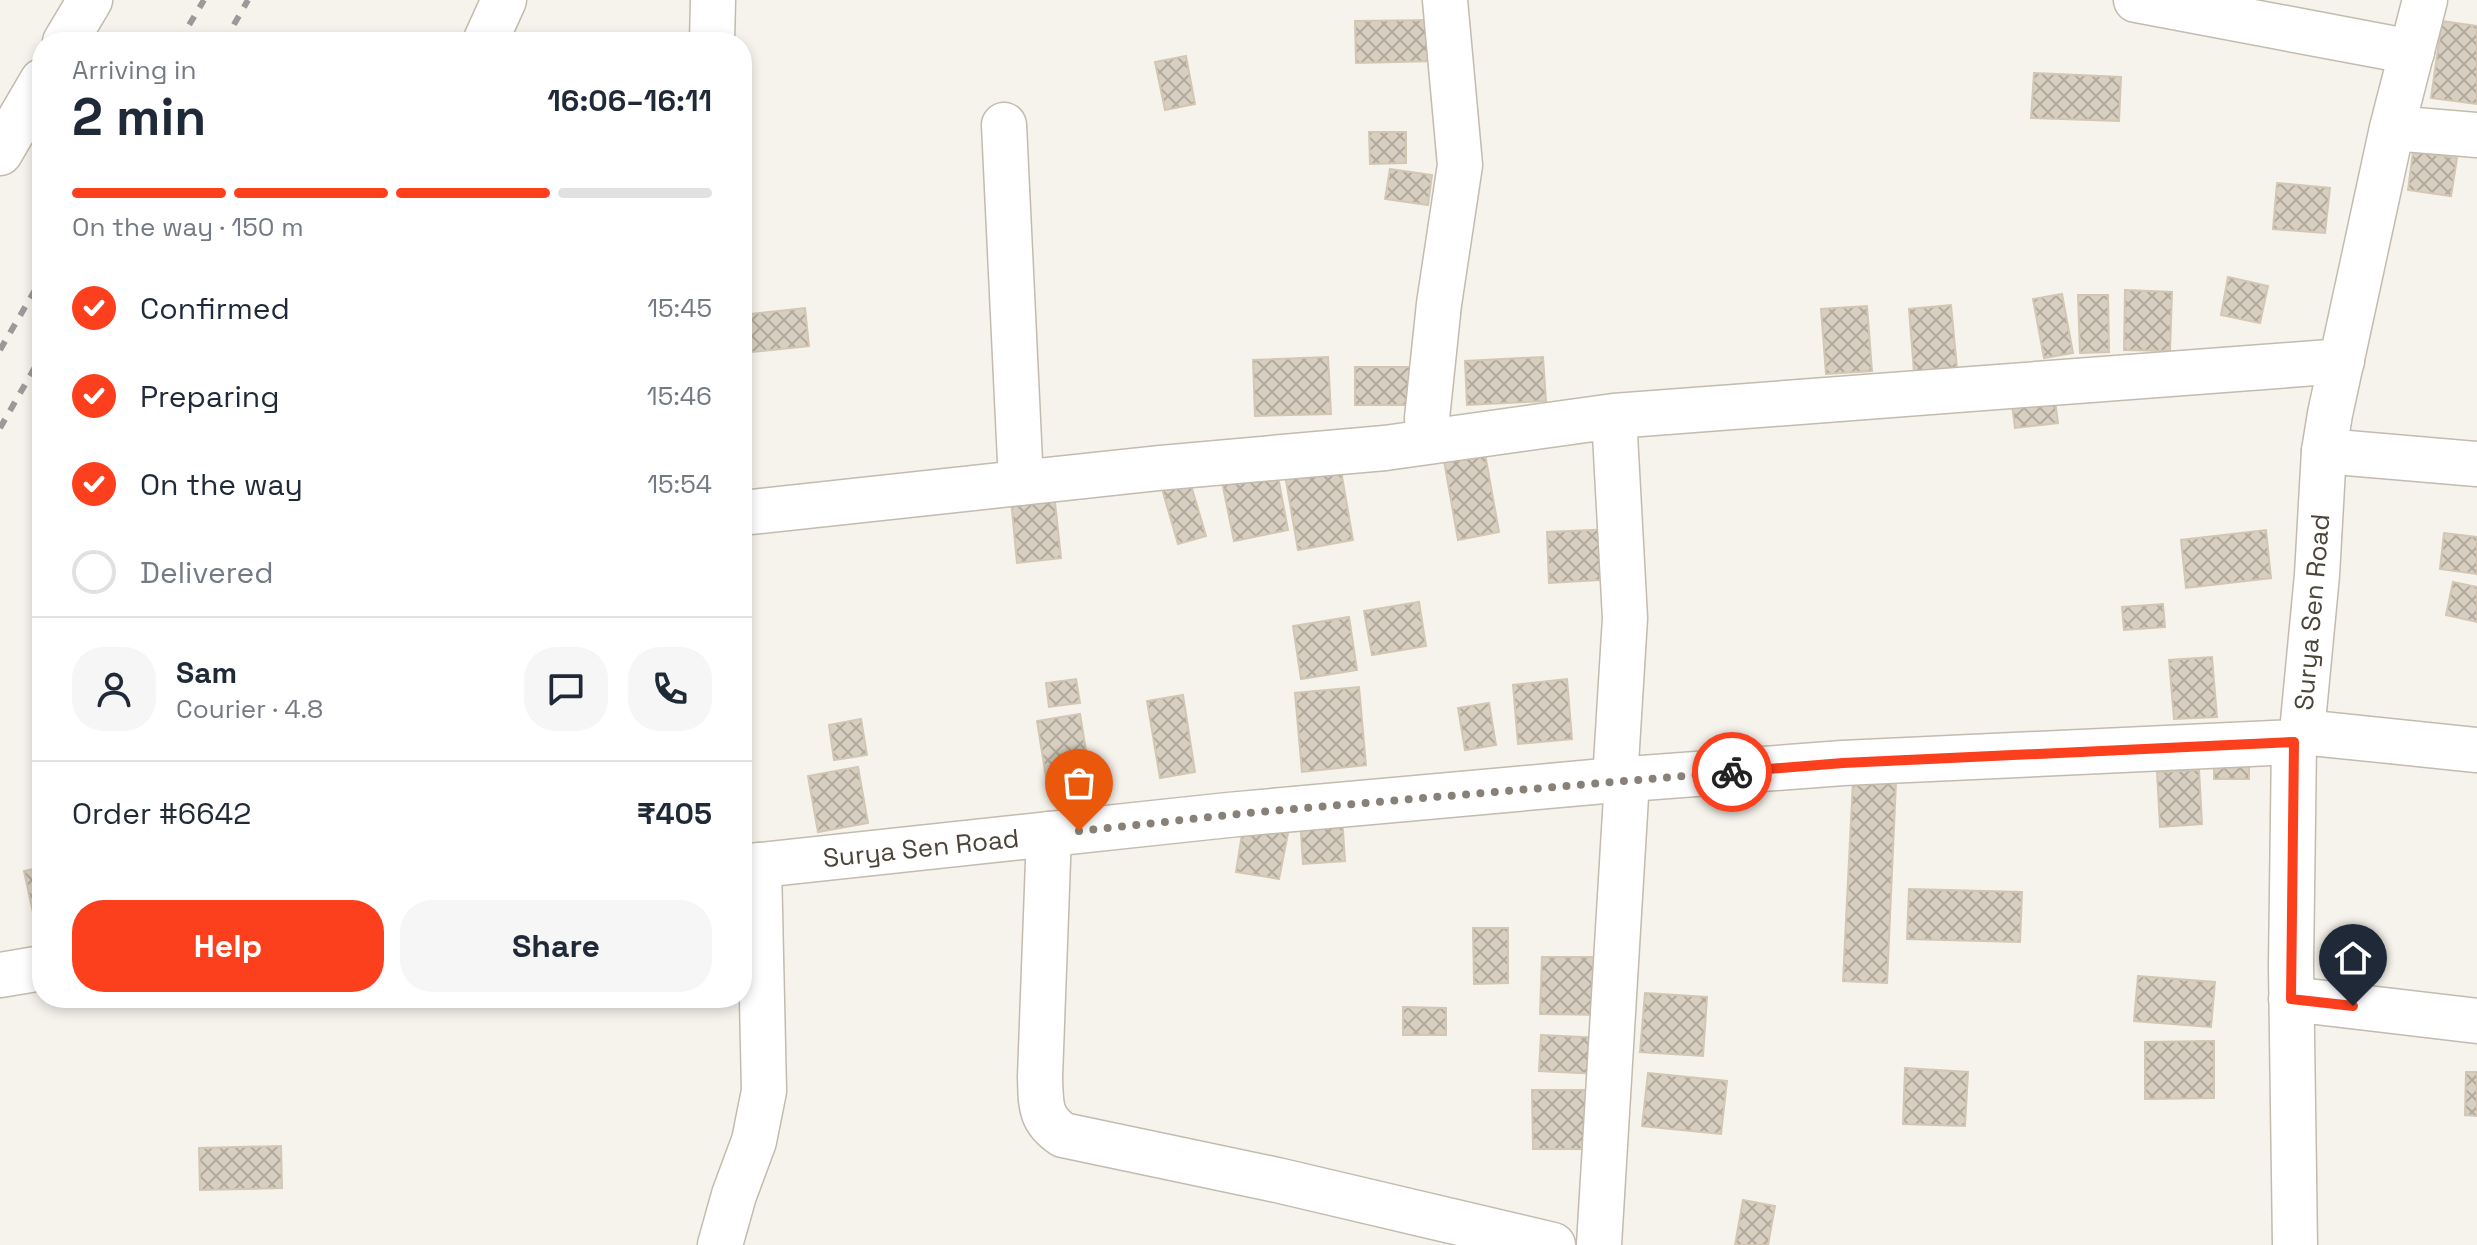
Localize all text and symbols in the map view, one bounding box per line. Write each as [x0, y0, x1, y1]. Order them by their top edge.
text: Arriving in [72, 53, 196, 87]
text: 16:06–16:11 [547, 81, 712, 120]
text: 2 min [72, 84, 206, 150]
text: On the way · 150 m [72, 210, 304, 244]
icon: check [72, 286, 116, 330]
text: Confirmed [140, 289, 290, 328]
text: 15:45 [647, 291, 712, 325]
icon: check [72, 374, 116, 418]
text: Preparing [140, 377, 279, 416]
text: 15:46 [647, 379, 712, 413]
icon: check [72, 462, 116, 506]
text: On the way [140, 465, 303, 504]
text: 15:54 [647, 467, 712, 501]
street label: Surya Sen Road [2286, 512, 2338, 712]
text: Delivered [140, 553, 274, 592]
button: person [72, 647, 156, 731]
button: chat [524, 647, 608, 731]
button: phone [628, 647, 712, 731]
text: Sam [176, 653, 237, 692]
text: Courier · 4.8 [176, 692, 323, 726]
courier [1692, 732, 1772, 812]
pin [1045, 749, 1113, 831]
icon: bike [1710, 750, 1754, 794]
icon: bag [1057, 761, 1101, 805]
text: Order #6642 [72, 794, 251, 833]
text: ₹405 [637, 794, 712, 833]
street label: Surya Sen Road [821, 821, 1021, 875]
button: Help [72, 900, 384, 992]
button: Share [400, 900, 712, 992]
pin [2319, 924, 2387, 1006]
icon: home [2331, 936, 2375, 980]

